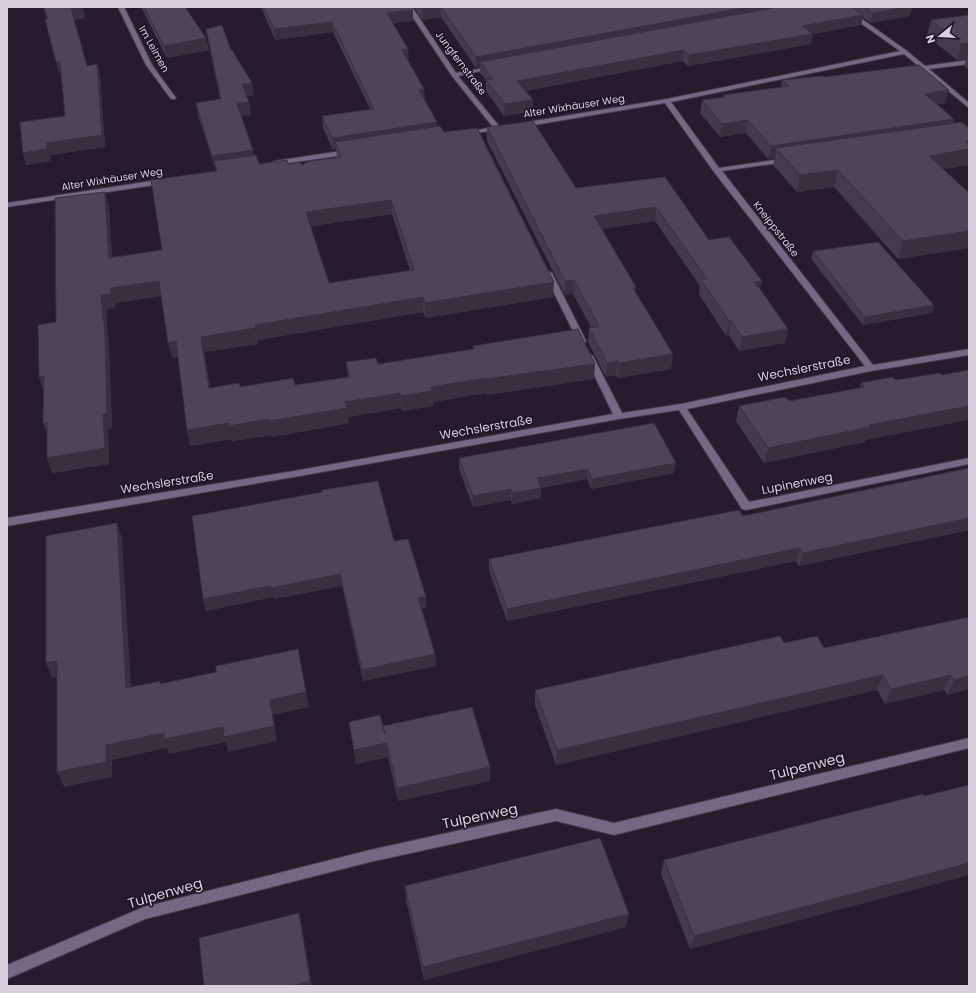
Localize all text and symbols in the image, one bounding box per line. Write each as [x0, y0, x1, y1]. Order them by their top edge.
north arrow [920, 16, 960, 56]
street label: Im Leimen [135, 23, 173, 75]
street label: Jungfernstraße [432, 28, 490, 98]
text: N [922, 33, 939, 46]
street label: Alter Wixhäuser Weg [522, 91, 626, 121]
street label: Alter Wixhäuser Weg [60, 164, 164, 194]
street label: Kneippstraße [749, 198, 803, 260]
street label: Wechslerstraße [756, 351, 852, 385]
street label: Wechslerstraße [438, 410, 534, 444]
street label: Wechslerstraße [119, 466, 215, 498]
street label: Lupinenweg [760, 468, 834, 498]
street label: Tulpenweg [767, 747, 847, 785]
street label: Tulpenweg [440, 798, 520, 834]
street label: Tulpenweg [125, 873, 205, 913]

